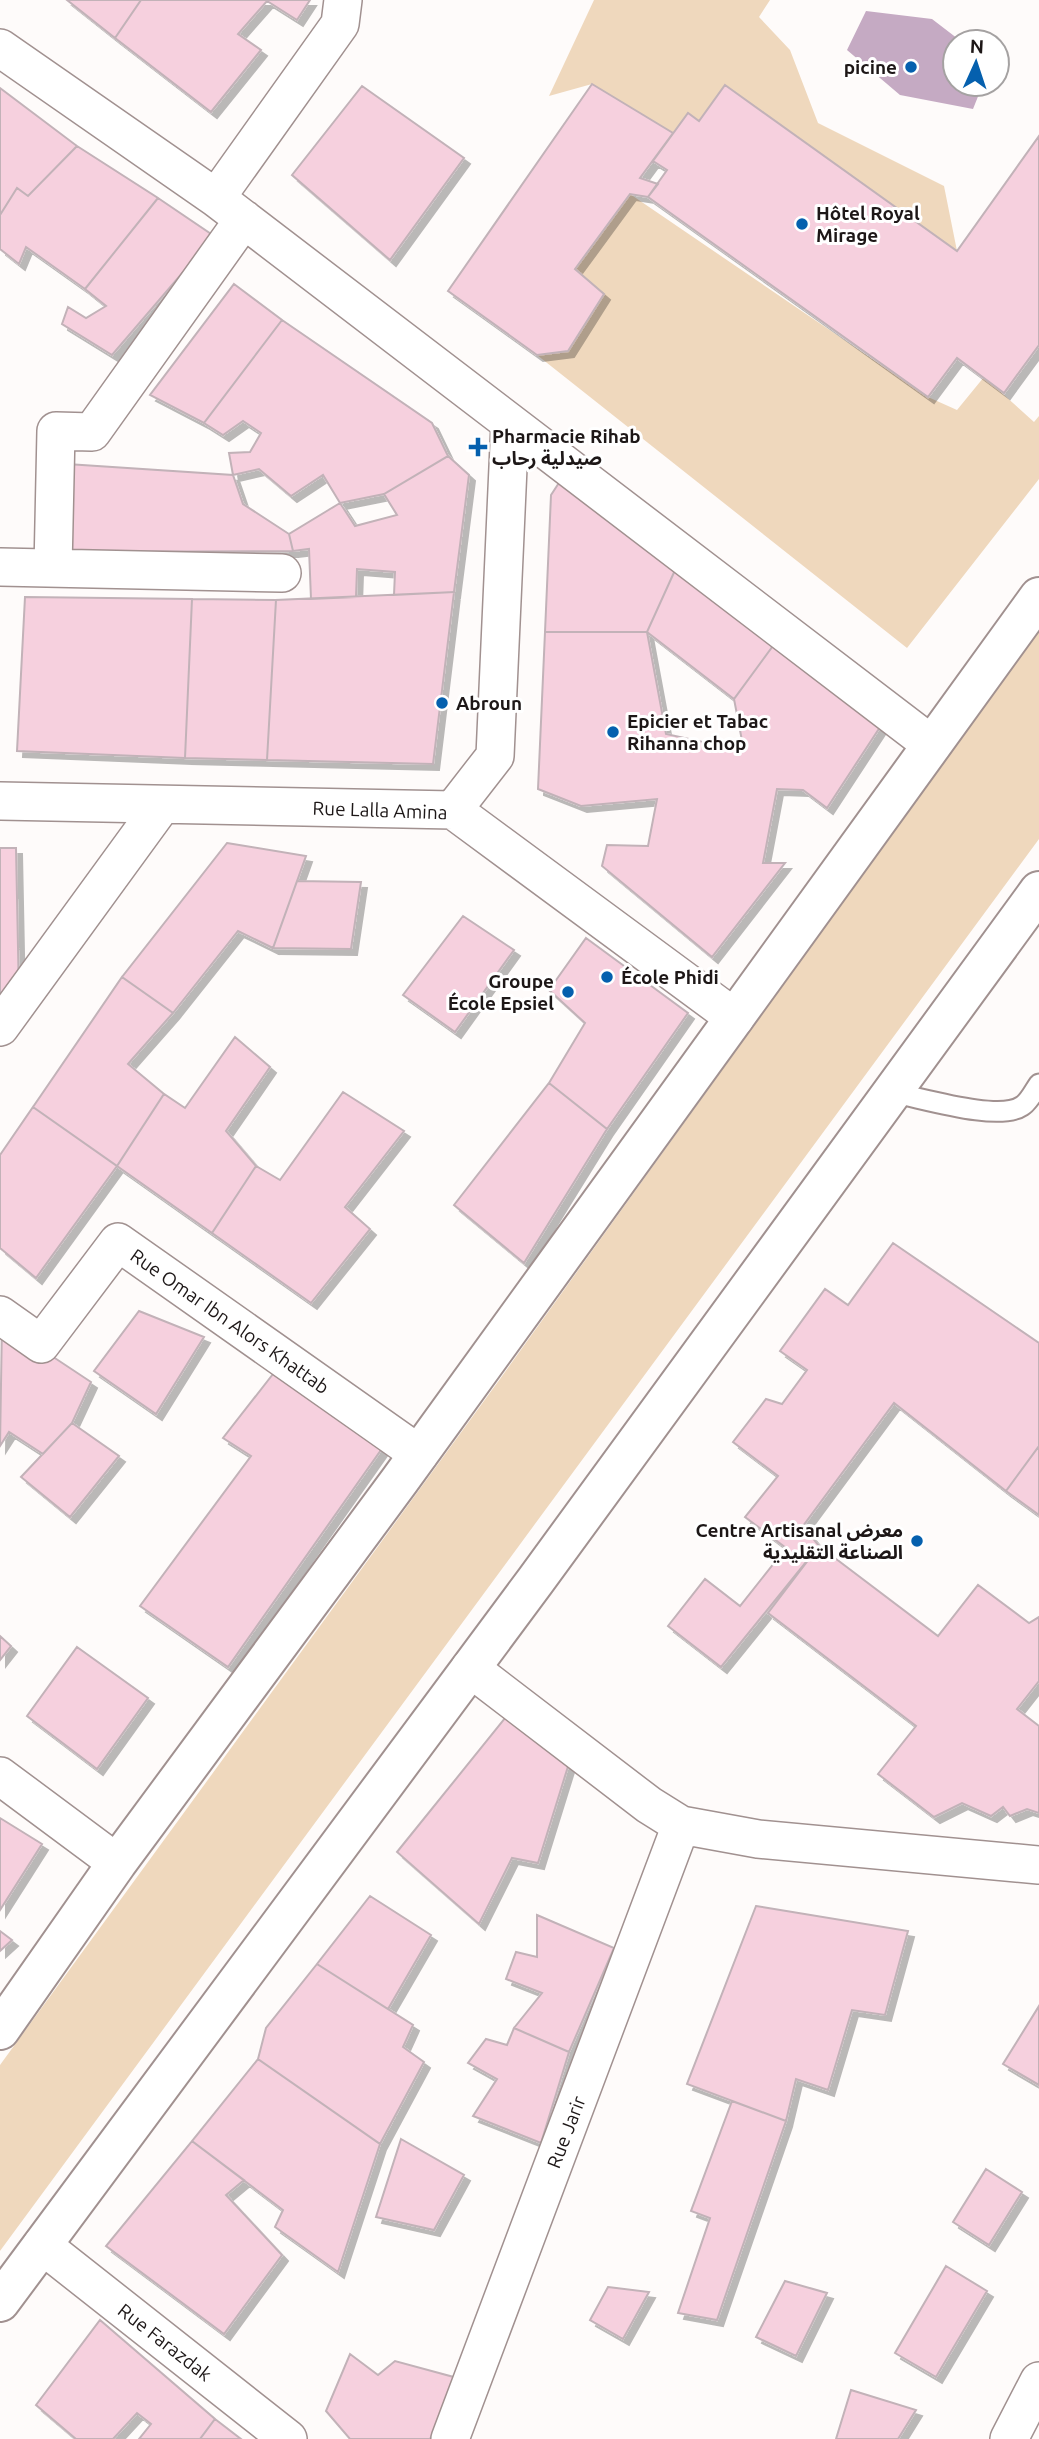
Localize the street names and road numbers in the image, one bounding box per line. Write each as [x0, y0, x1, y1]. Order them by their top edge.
street label: Rue Lalla Amina [312, 797, 448, 823]
street label: Rue Omar Ibn Alors Khattab [126, 1244, 334, 1398]
street label: Rue Jarir [542, 2093, 590, 2171]
street label: Rue Farazdak [114, 2299, 216, 2386]

